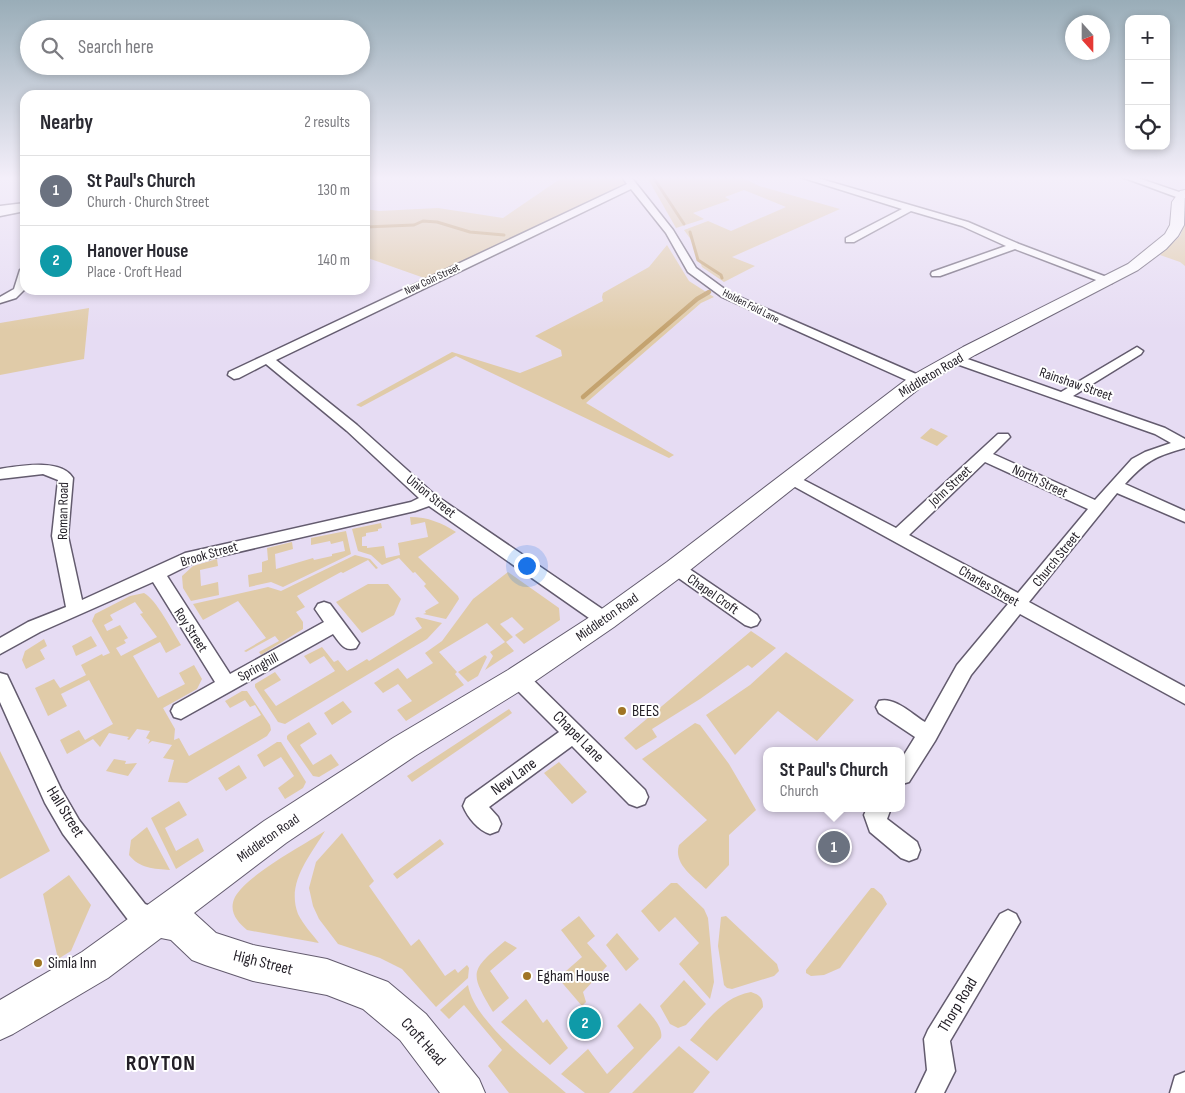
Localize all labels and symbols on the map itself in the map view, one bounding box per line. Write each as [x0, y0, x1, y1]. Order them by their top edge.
north arrow [1065, 15, 1110, 60]
street label: New Coin Street [402, 260, 462, 297]
street label: Holden Fold Lane [720, 286, 782, 326]
street label: Middleton Road [896, 349, 967, 401]
street label: Rainshaw Street [1037, 364, 1115, 404]
street label: North Street [1010, 461, 1070, 501]
street label: John Street [924, 462, 975, 511]
street label: Union Street [403, 471, 459, 521]
street label: Roman Road [54, 482, 72, 540]
street label: Church Street [1029, 528, 1083, 590]
street label: Brook Street [178, 538, 240, 570]
your location [514, 553, 540, 579]
street label: Charles Street [956, 562, 1022, 610]
street label: Chapel Croft [684, 570, 742, 618]
street label: Middleton Road [573, 589, 642, 645]
street label: Roy Street [170, 605, 212, 655]
street label: Springhill [235, 649, 281, 685]
place label: BEES [632, 702, 659, 721]
marker: BEES [616, 705, 628, 717]
street label: Chapel Lane [548, 707, 608, 767]
street label: New Lane [488, 754, 540, 800]
street label: Hall Street [42, 783, 88, 841]
street label: Middleton Road [234, 810, 303, 866]
pin: 1 [818, 828, 850, 866]
street label: High Street [231, 946, 295, 980]
place label: Simla Inn [48, 954, 97, 973]
marker: Simla Inn [32, 957, 44, 969]
place label: Egham House [537, 967, 609, 986]
marker: Egham House [521, 970, 533, 982]
street label: Thorp Road [934, 974, 982, 1036]
pin: 2 [569, 1004, 601, 1042]
street label: Croft Head [397, 1014, 449, 1070]
district label: ROYTON [126, 1050, 196, 1077]

